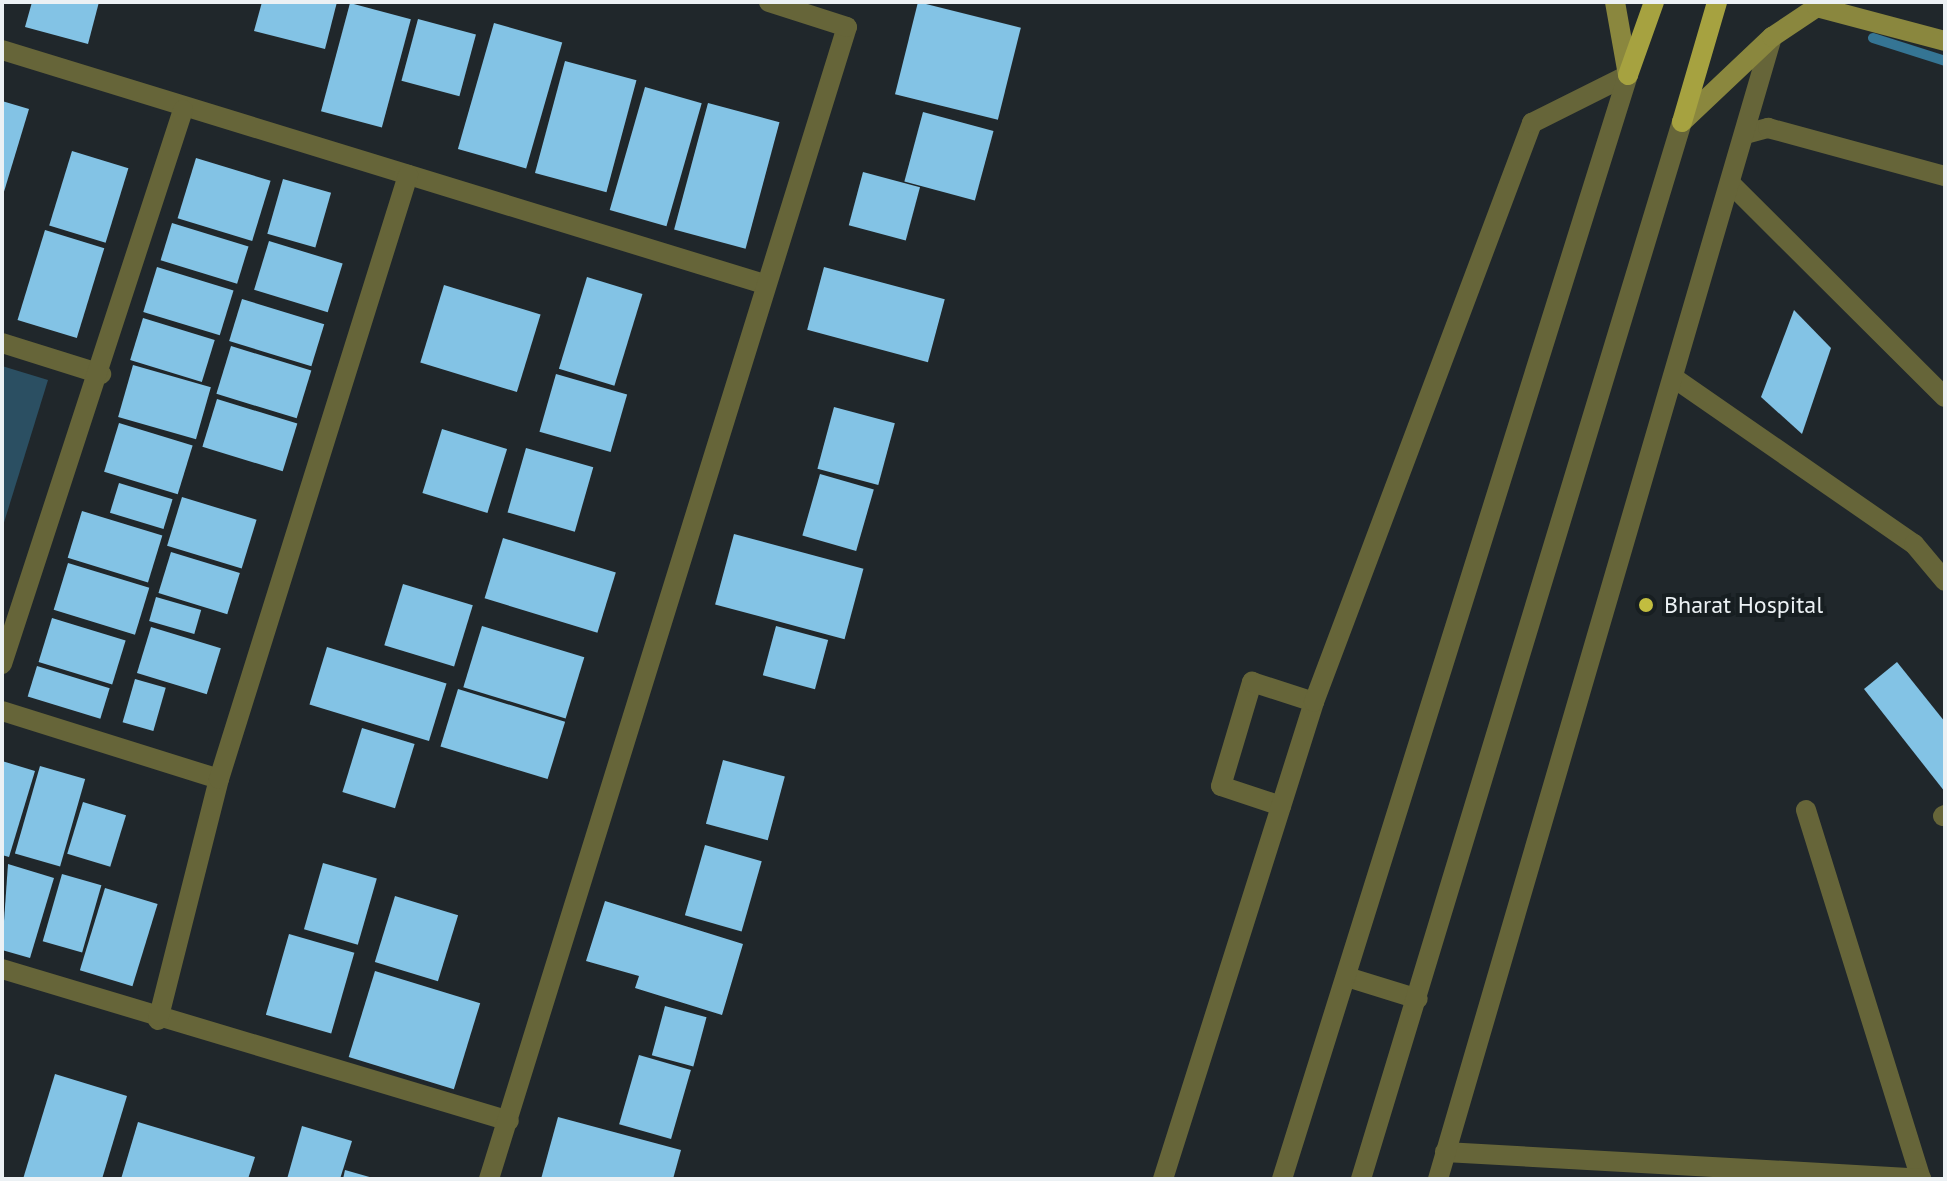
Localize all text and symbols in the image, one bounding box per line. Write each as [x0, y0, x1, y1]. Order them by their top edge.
place label: Bharat Hospital [1664, 591, 1823, 619]
marker: Bharat Hospital [1635, 594, 1657, 616]

